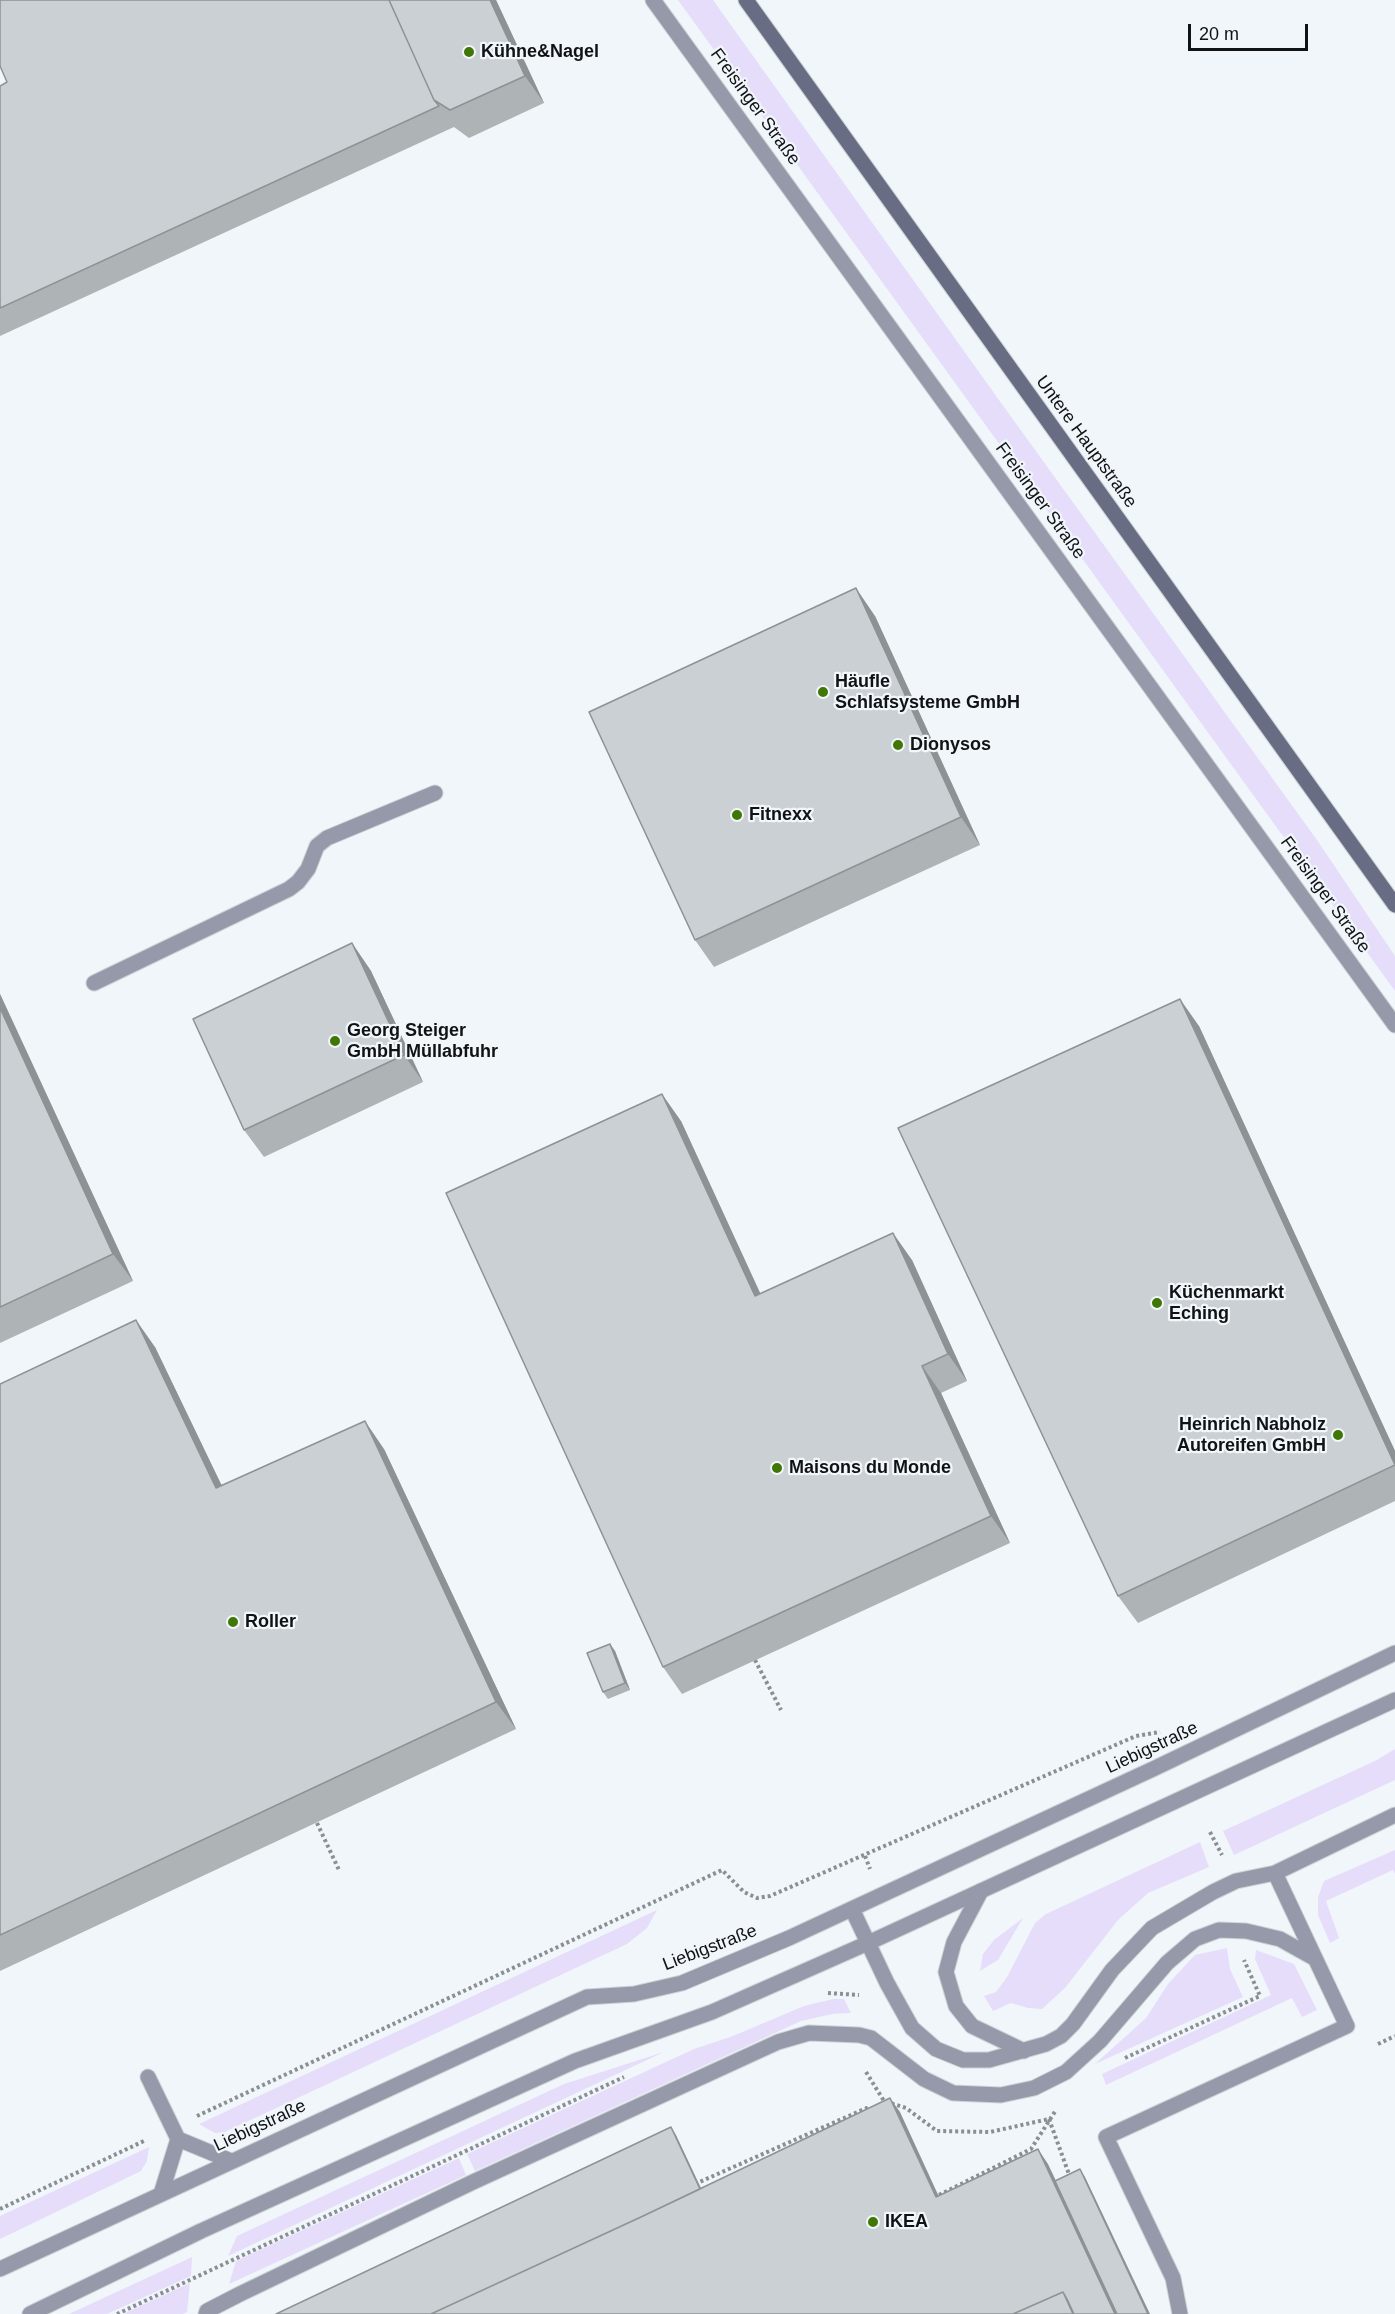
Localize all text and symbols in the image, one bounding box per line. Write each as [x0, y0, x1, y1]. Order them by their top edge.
scale bar [1191, 12, 1311, 50]
text: 20 m [1199, 24, 1239, 44]
place label: Kühne&Nagel [481, 41, 599, 63]
street label: Freisinger Straße [705, 44, 805, 170]
marker: Kühne&Nagel [462, 45, 476, 59]
street label: Untere Hauptstraße [1031, 372, 1141, 512]
street label: Freisinger Straße [990, 438, 1090, 564]
place label: Häufle Schlafsysteme GmbH [835, 671, 1020, 714]
marker: Häufle Schlafsysteme GmbH [816, 685, 830, 699]
place label: Dionysos [910, 734, 991, 756]
marker: Dionysos [891, 738, 905, 752]
place label: Fitnexx [749, 804, 812, 826]
marker: Fitnexx [730, 808, 744, 822]
street label: Freisinger Straße [1275, 832, 1375, 958]
place label: Georg Steiger GmbH Müllabfuhr [347, 1020, 498, 1062]
marker: Georg Steiger GmbH Müllabfuhr [328, 1034, 342, 1048]
place label: Küchenmarkt Eching [1169, 1282, 1284, 1324]
marker: Küchenmarkt Eching [1150, 1296, 1164, 1310]
place label: Heinrich Nabholz Autoreifen GmbH [1177, 1414, 1326, 1456]
marker: Heinrich Nabholz Autoreifen GmbH [1331, 1428, 1345, 1442]
place label: Maisons du Monde [789, 1457, 951, 1479]
marker: Maisons du Monde [770, 1461, 784, 1475]
place label: Roller [245, 1611, 296, 1633]
marker: Roller [226, 1615, 240, 1629]
street label: Liebigstraße [1103, 1717, 1201, 1779]
street label: Liebigstraße [660, 1920, 760, 1976]
street label: Liebigstraße [211, 2095, 309, 2157]
place label: IKEA [885, 2211, 928, 2233]
marker: IKEA [866, 2215, 880, 2229]

